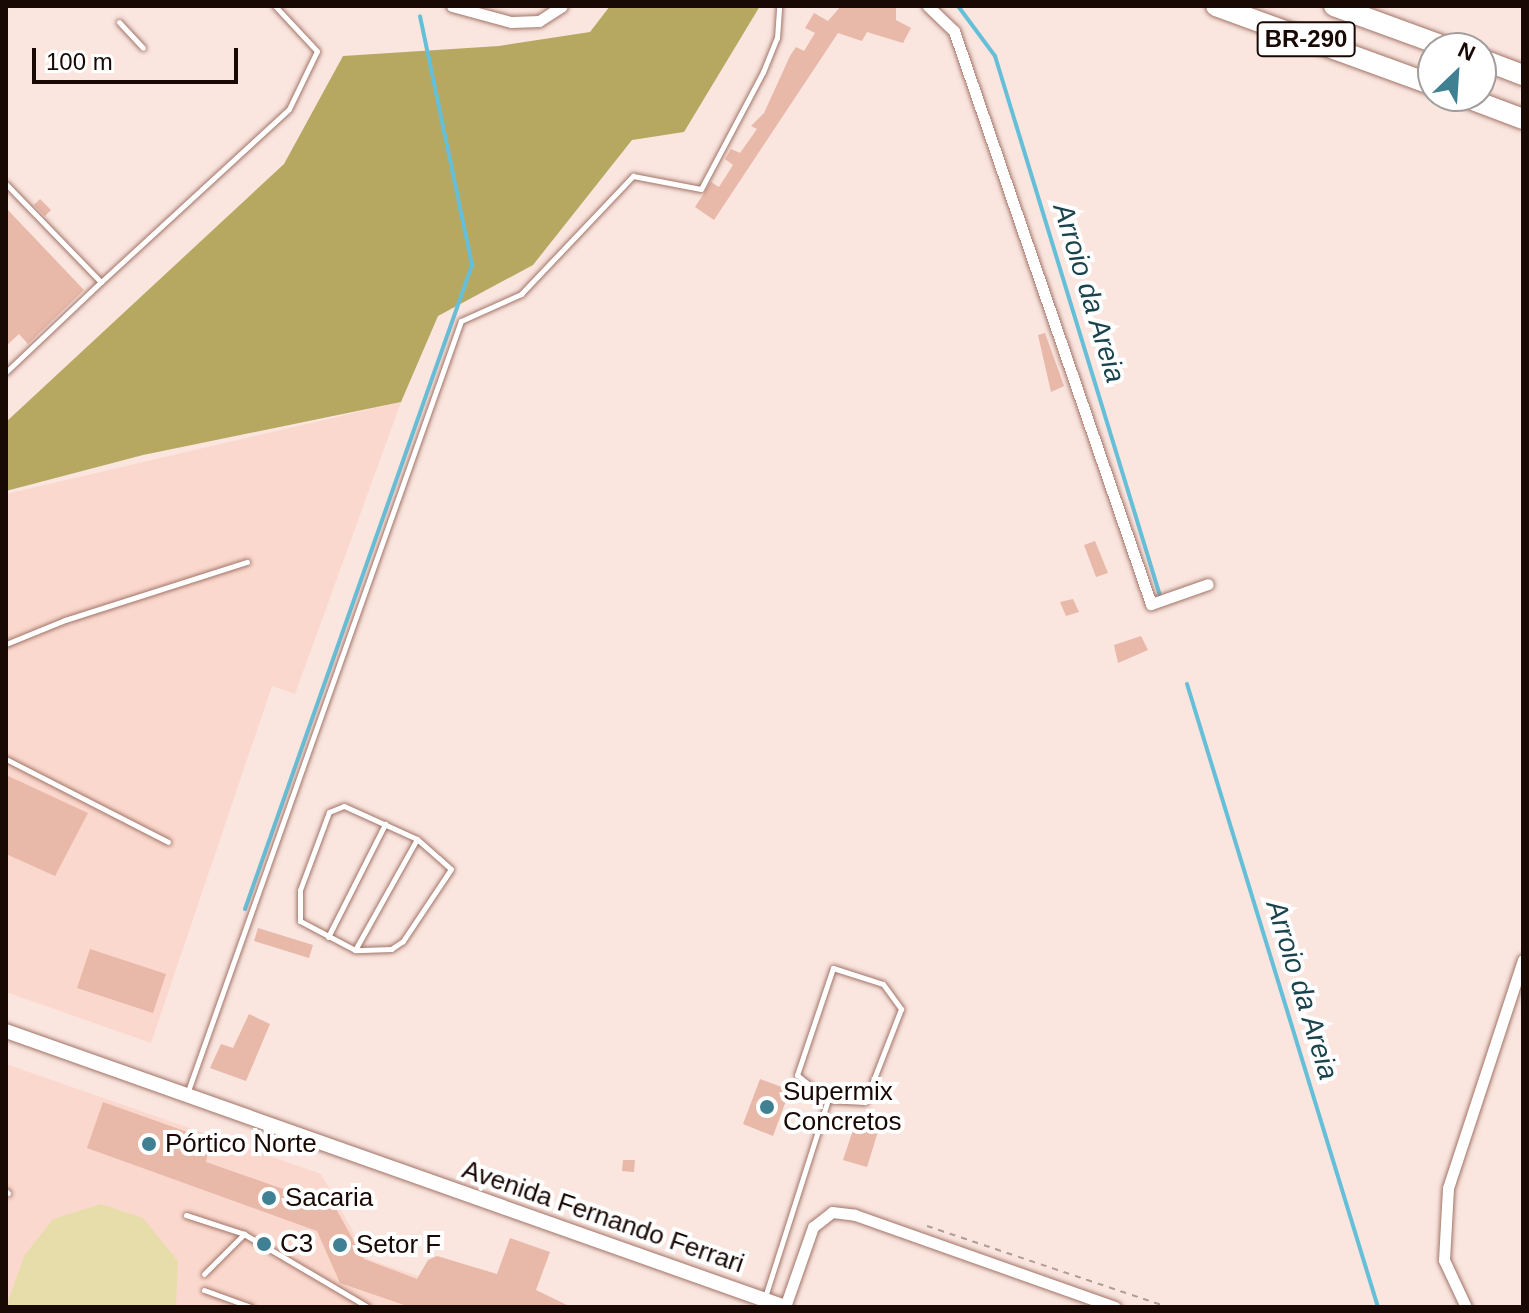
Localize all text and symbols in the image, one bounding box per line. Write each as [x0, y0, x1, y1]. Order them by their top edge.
road number: BR-290 [1256, 19, 1356, 59]
scale bar [36, 32, 242, 82]
north arrow [1417, 32, 1497, 112]
text: N [1454, 37, 1479, 66]
text: 100 m [46, 48, 113, 75]
water label: Arroio da Areia [1046, 199, 1132, 387]
water label: Arroio da Areia [1259, 896, 1345, 1084]
place label: Supermix Concretos [783, 1076, 901, 1138]
marker: Supermix Concretos [758, 1098, 776, 1116]
place label: Pórtico Norte [165, 1128, 317, 1160]
marker: Pórtico Norte [140, 1135, 158, 1153]
street label: Avenida Fernando Ferrari [458, 1154, 748, 1280]
place label: Sacaria [285, 1182, 373, 1214]
marker: Sacaria [260, 1189, 278, 1207]
place label: C3 [280, 1228, 313, 1260]
place label: Setor F [356, 1229, 441, 1261]
marker: C3 [255, 1235, 273, 1253]
marker: Setor F [331, 1236, 349, 1254]

